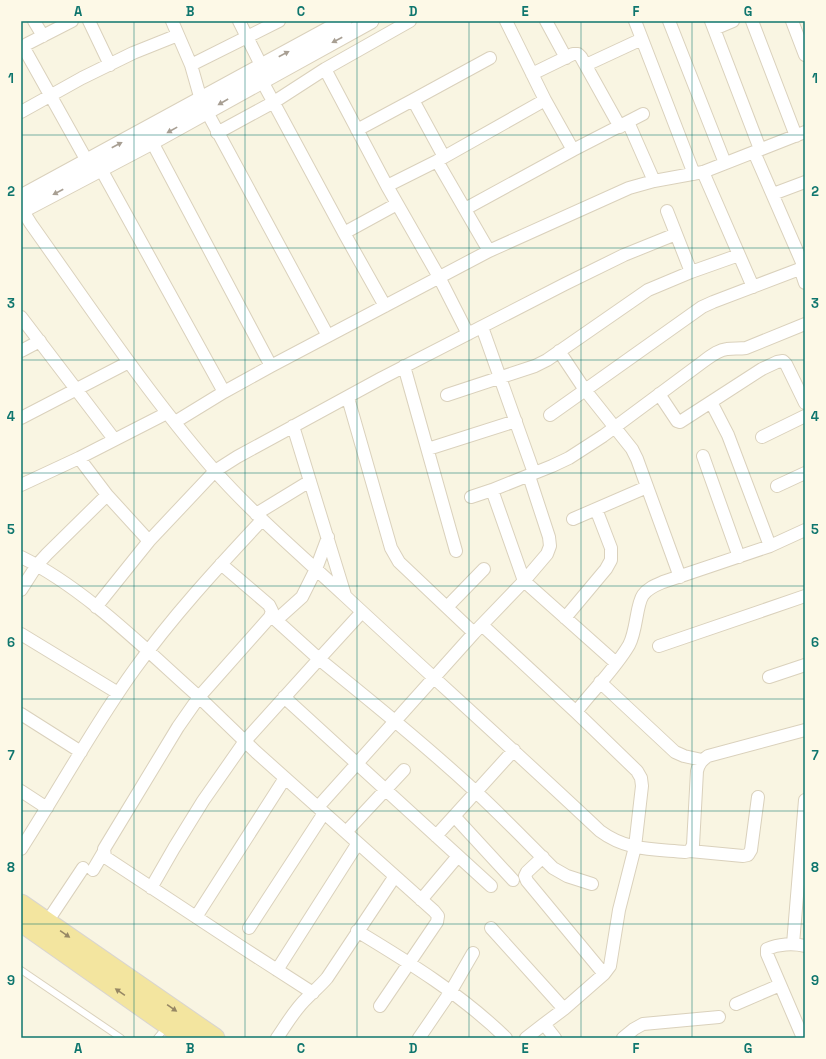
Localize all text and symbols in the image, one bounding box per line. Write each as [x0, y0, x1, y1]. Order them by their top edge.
text: A [74, 3, 83, 20]
text: B [186, 3, 195, 20]
text: C [297, 3, 305, 20]
text: D [409, 3, 418, 20]
text: E [521, 3, 529, 20]
text: F [633, 3, 640, 20]
text: G [744, 3, 752, 20]
one-way arrow [331, 36, 343, 43]
one-way arrow [278, 51, 290, 57]
text: 1 [8, 70, 14, 87]
text: 1 [812, 70, 818, 87]
one-way arrow [217, 99, 229, 106]
one-way arrow [167, 127, 178, 134]
one-way arrow [111, 142, 123, 149]
text: 2 [7, 183, 15, 200]
text: 2 [811, 183, 819, 200]
one-way arrow [52, 188, 64, 195]
text: 3 [7, 295, 15, 312]
text: 3 [811, 295, 819, 312]
text: 4 [7, 408, 15, 425]
text: 4 [811, 408, 819, 425]
text: 5 [7, 521, 15, 538]
text: 5 [811, 521, 819, 538]
text: 6 [7, 634, 15, 651]
text: 6 [811, 634, 819, 651]
text: 7 [7, 747, 15, 764]
text: 7 [811, 747, 819, 764]
text: 8 [7, 859, 15, 876]
text: 8 [811, 859, 819, 876]
one-way arrow [60, 930, 70, 938]
text: 9 [7, 972, 15, 989]
text: 9 [811, 972, 819, 989]
one-way arrow [114, 988, 125, 996]
one-way arrow [167, 1004, 177, 1012]
text: A [74, 1040, 83, 1057]
text: B [186, 1040, 195, 1057]
text: C [297, 1040, 305, 1057]
text: D [409, 1040, 418, 1057]
text: E [521, 1040, 529, 1057]
text: F [633, 1040, 640, 1057]
text: G [744, 1040, 752, 1057]

